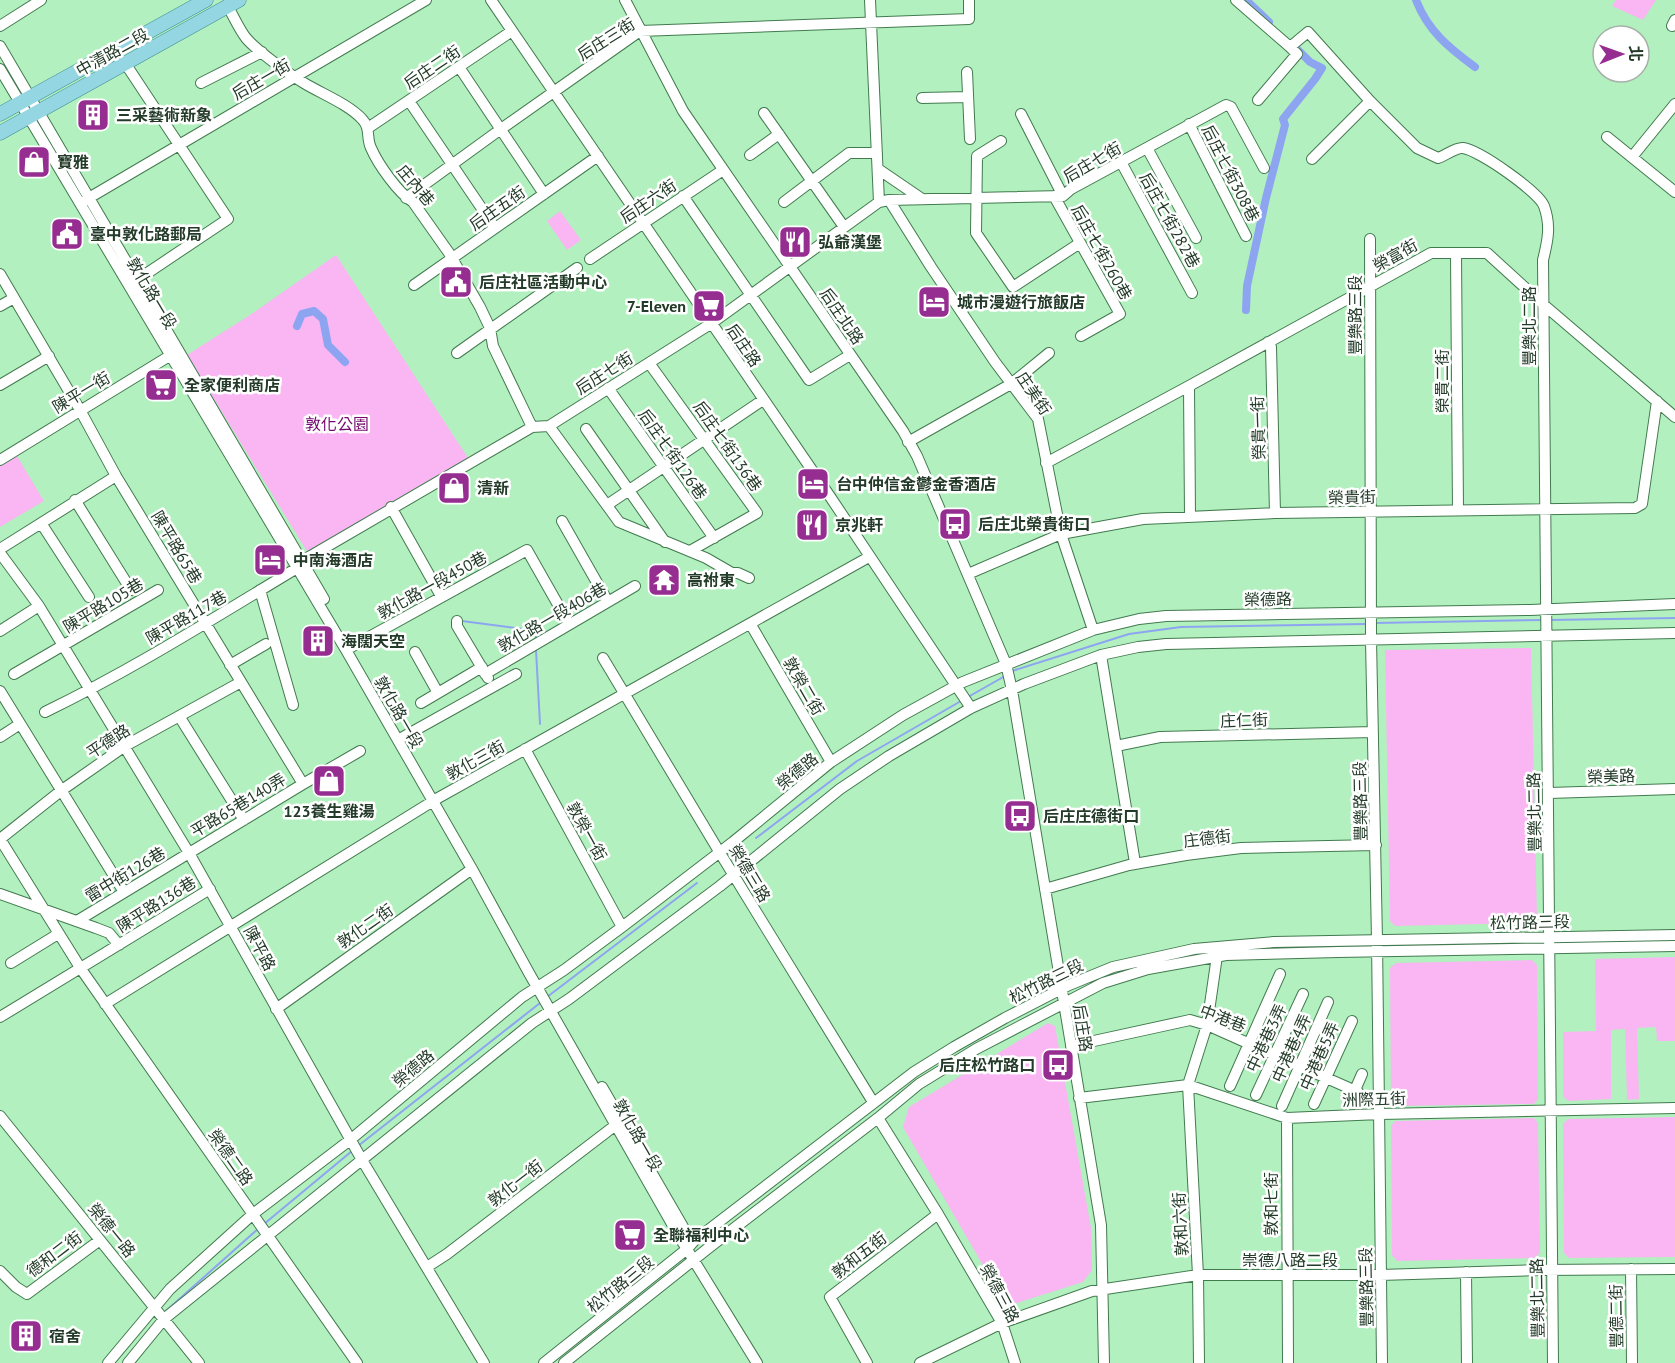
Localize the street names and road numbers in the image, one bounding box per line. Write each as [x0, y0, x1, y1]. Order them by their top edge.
street label: 后庄三街 [574, 14, 638, 64]
street label: 中清路二段 [72, 24, 152, 80]
street label: 后庄二街 [400, 41, 464, 93]
street label: 后庄一街 [228, 54, 294, 104]
street label: 后庄七街308巷 [1198, 121, 1264, 225]
street label: 后庄七街 [1059, 137, 1125, 187]
street label: 庄內巷 [393, 160, 439, 210]
street label: 后庄七街282巷 [1136, 169, 1204, 271]
street label: 后庄六街 [616, 175, 680, 227]
street label: 后庄五街 [465, 181, 529, 235]
street label: 后庄七街260巷 [1068, 201, 1136, 303]
street label: 榮富街 [1369, 235, 1421, 275]
street label: 敦化路一段 [123, 254, 181, 332]
street label: 豐樂路三段 [1345, 275, 1365, 355]
street label: 后庄北路 [816, 284, 868, 348]
street label: 豐樂北二路 [1519, 286, 1539, 366]
street label: 后庄路 [722, 320, 766, 370]
street label: 后庄七街 [572, 348, 636, 398]
street label: 榮貴二街 [1432, 349, 1452, 413]
street label: 陳平一街 [48, 367, 114, 417]
street label: 庄美街 [1012, 368, 1056, 418]
street label: 榮貴一街 [1247, 396, 1269, 460]
street label: 后庄七街136巷 [689, 397, 767, 495]
street label: 后庄七街126巷 [634, 405, 712, 503]
street label: 榮貴街 [1328, 487, 1376, 507]
street label: 陳平路65巷 [147, 507, 207, 587]
street label: 敦化路一段450巷 [374, 547, 490, 623]
street label: 陳平路105巷 [59, 573, 147, 637]
street label: 敦化路一段406巷 [494, 578, 610, 656]
street label: 陳平路117巷 [142, 586, 230, 648]
street label: 榮德路 [1244, 589, 1292, 609]
street label: 敦榮二街 [779, 653, 829, 719]
street label: 敦化路一段 [370, 672, 428, 752]
street label: 庄仁街 [1220, 709, 1268, 731]
street label: 平德路 [82, 720, 134, 762]
street label: 敦化三街 [442, 736, 508, 784]
street label: 榮德路 [772, 748, 822, 794]
street label: 豐樂路三段 [1349, 761, 1371, 841]
street label: 榮美路 [1587, 765, 1635, 787]
street label: 平路65巷140弄 [187, 769, 289, 841]
street label: 豐樂北二路 [1523, 772, 1545, 852]
street label: 敦榮一街 [563, 798, 611, 864]
street label: 庄德街 [1182, 825, 1232, 851]
street label: 榮德三路 [725, 840, 775, 906]
street label: 雷中街126巷 [81, 842, 169, 906]
street label: 陳平路136巷 [112, 872, 200, 936]
street label: 敦化二街 [333, 899, 397, 953]
street label: 松竹路三段 [1490, 911, 1570, 933]
street label: 陳平路 [240, 922, 280, 974]
street label: 松竹路三段 [1006, 954, 1086, 1008]
street label: 中港巷 [1197, 1000, 1249, 1036]
street label: 中港巷3弄 [1242, 1001, 1290, 1075]
street label: 后庄路 [1069, 1003, 1097, 1053]
street label: 中港巷4弄 [1267, 1011, 1315, 1085]
street label: 中港巷5弄 [1295, 1019, 1343, 1093]
street label: 榮德路 [388, 1045, 438, 1091]
street label: 洲際五街 [1342, 1088, 1406, 1110]
street label: 敦化路一段 [609, 1095, 667, 1175]
street label: 榮德二路 [204, 1125, 258, 1189]
street label: 敦化一街 [484, 1155, 546, 1211]
street label: 敦和七街 [1261, 1172, 1281, 1236]
street label: 敦和六街 [1168, 1192, 1192, 1256]
street label: 榮德一路 [84, 1199, 140, 1261]
street label: 德和二街 [22, 1227, 86, 1281]
street label: 敦和五街 [828, 1227, 890, 1283]
street label: 豐樂路三段 [1355, 1247, 1377, 1327]
street label: 崇德八路二段 [1242, 1250, 1338, 1270]
street label: 松竹路三段 [583, 1251, 657, 1317]
street label: 豐樂北二路 [1526, 1258, 1548, 1338]
street label: 榮德三路 [976, 1260, 1024, 1326]
street label: 豐德二街 [1605, 1284, 1627, 1348]

